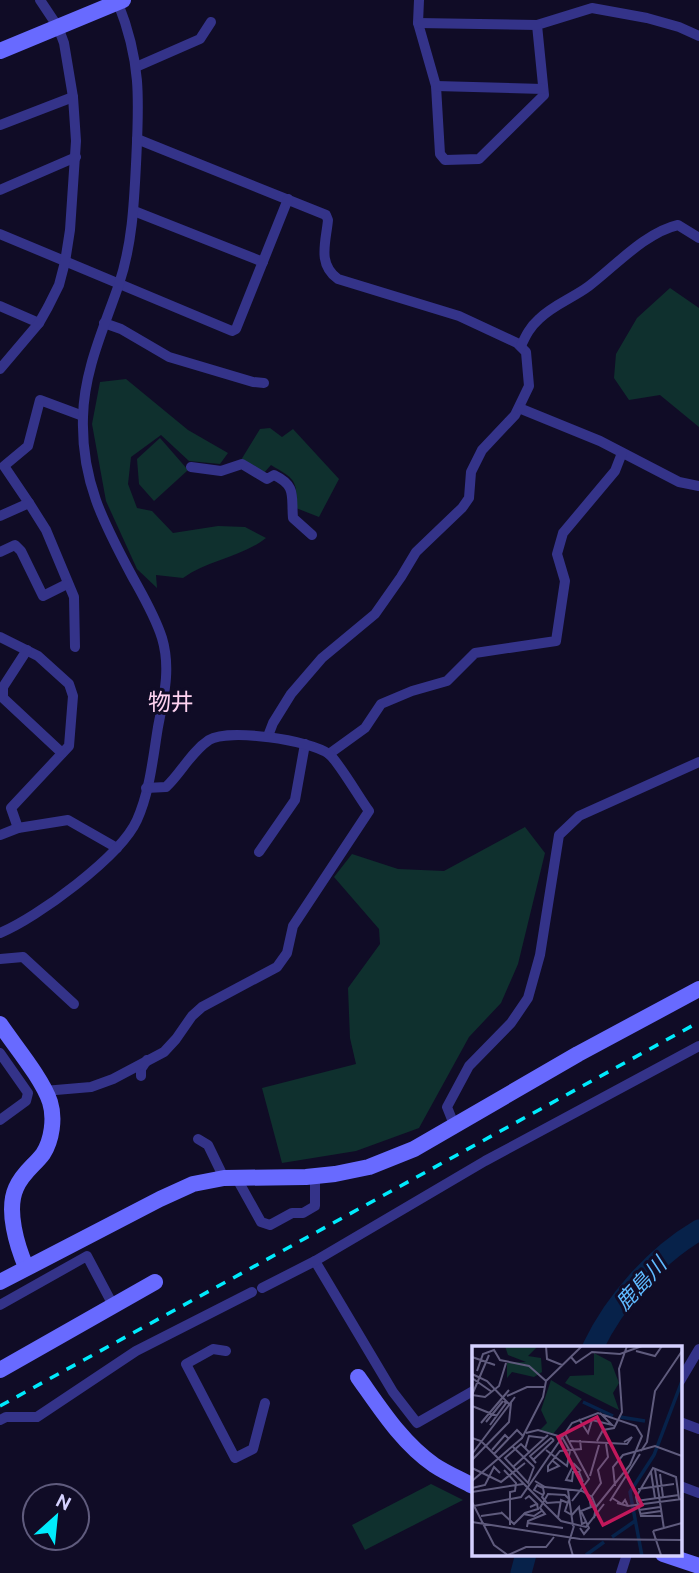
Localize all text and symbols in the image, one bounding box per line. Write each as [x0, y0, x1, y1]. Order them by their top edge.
district label: 物井 [148, 689, 194, 714]
water label: 鹿島川 [610, 1251, 672, 1315]
inset map [472, 1346, 682, 1556]
north arrow [21, 1482, 91, 1552]
text: N [52, 1489, 75, 1515]

